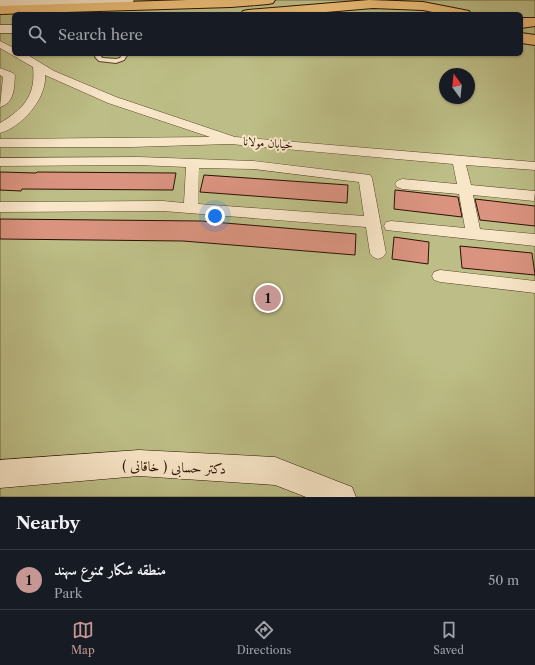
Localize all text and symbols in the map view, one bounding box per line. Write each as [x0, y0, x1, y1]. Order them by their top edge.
search box [12, 12, 523, 56]
icon: search [26, 23, 48, 45]
text: Search here [58, 25, 143, 44]
north arrow [439, 68, 475, 104]
street label: خیابان مولانا [242, 133, 294, 153]
your location [205, 206, 225, 226]
pin: 1 [255, 283, 281, 313]
street label: دکتر حسابی ( خاقانی ) [122, 456, 226, 479]
text: Nearby [16, 513, 80, 533]
text: منطقه شکار ممنوع سهند [54, 560, 166, 579]
text: 1 [26, 572, 32, 588]
text: 50 m [488, 572, 519, 588]
text: Park [54, 585, 82, 601]
tab: Map [71, 619, 95, 657]
tab: Directions [237, 619, 291, 657]
tab: Saved [433, 619, 464, 657]

